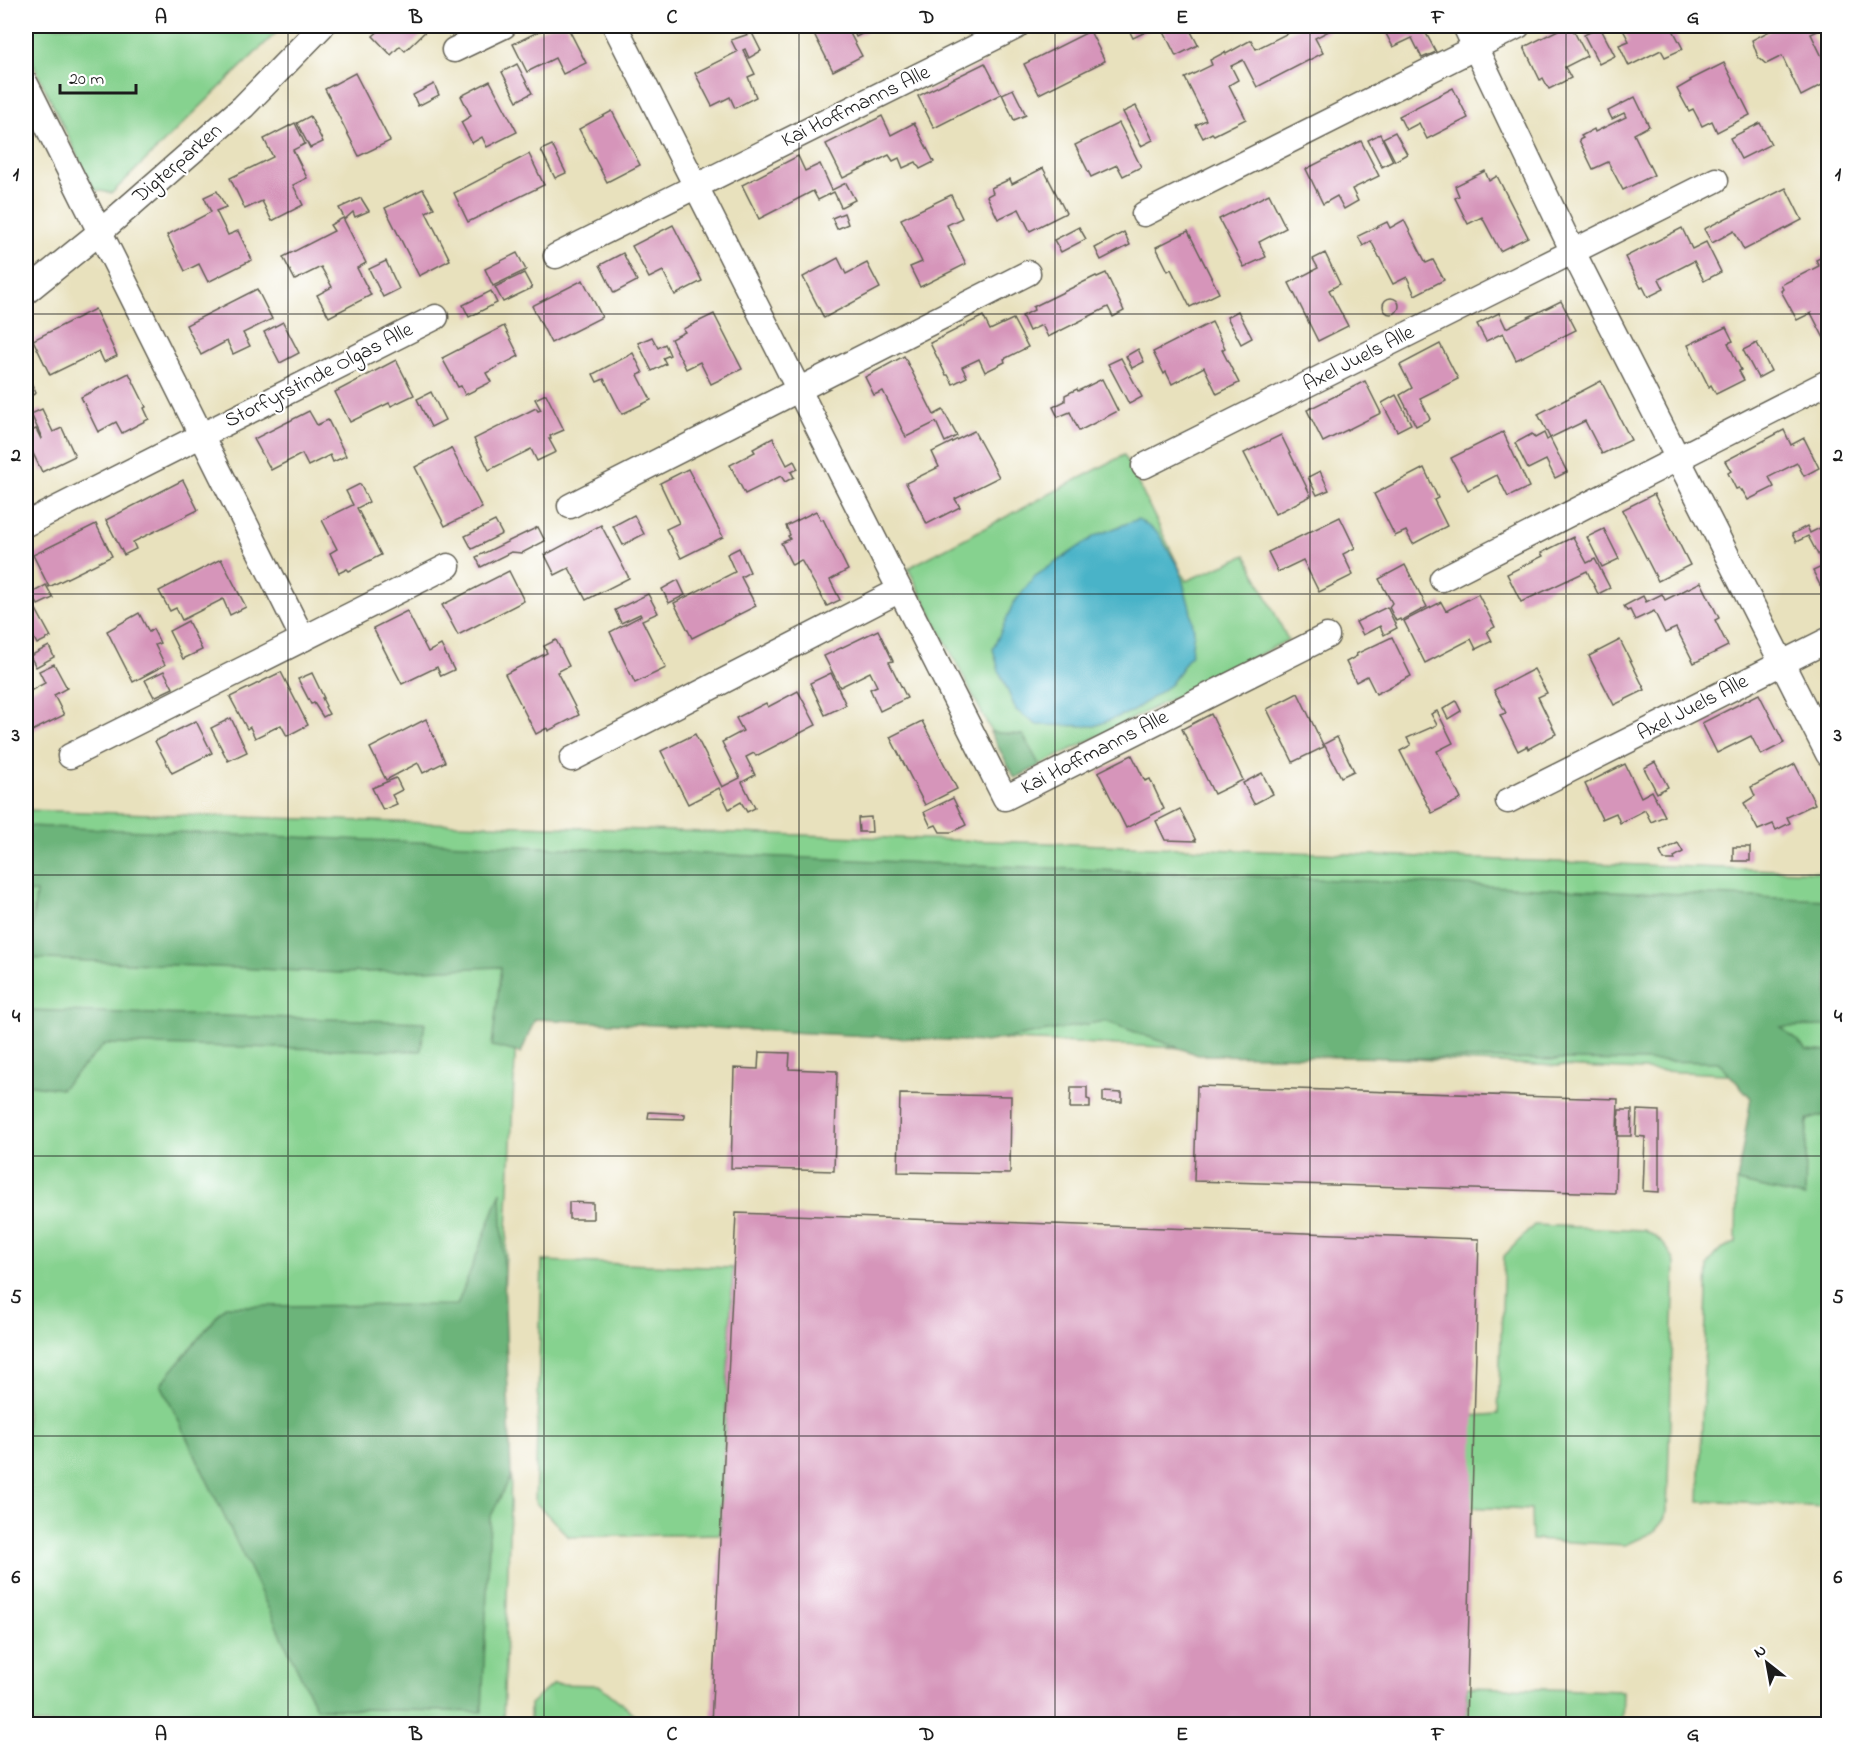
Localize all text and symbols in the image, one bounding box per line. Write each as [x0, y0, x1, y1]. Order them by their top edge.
text: A [155, 4, 167, 33]
text: B [408, 4, 423, 33]
text: C [667, 4, 678, 33]
text: D [919, 4, 934, 33]
text: E [1176, 4, 1188, 33]
text: F [1431, 4, 1445, 33]
text: G [1687, 4, 1700, 33]
scale bar [60, 57, 136, 95]
street label: Kai Hoffmanns Alle [777, 58, 936, 156]
text: 20 m [69, 67, 104, 93]
street label: Digterparken [126, 117, 231, 214]
text: 1 [13, 161, 20, 190]
text: 1 [1835, 161, 1842, 190]
street label: Storfyrstinde Olgas Alle [220, 315, 420, 438]
street label: Axel Juels Alle [1298, 318, 1420, 400]
text: 2 [10, 442, 21, 471]
text: 2 [1832, 442, 1843, 471]
street label: Axel Juels Alle [1632, 667, 1754, 749]
street label: Kai Hoffmanns Alle [1016, 703, 1174, 803]
text: 3 [11, 722, 20, 751]
text: 3 [1833, 722, 1842, 751]
text: 4 [12, 1003, 21, 1032]
text: 4 [1834, 1003, 1843, 1032]
text: 5 [10, 1284, 22, 1313]
text: 5 [1832, 1284, 1844, 1313]
text: 6 [12, 1564, 21, 1593]
text: 6 [1834, 1564, 1843, 1593]
north arrow [1737, 1633, 1797, 1693]
text: N [1749, 1639, 1771, 1665]
text: A [155, 1721, 167, 1750]
text: B [408, 1721, 423, 1750]
text: C [667, 1721, 678, 1750]
text: D [919, 1721, 934, 1750]
text: E [1176, 1721, 1188, 1750]
text: F [1431, 1721, 1445, 1750]
text: G [1687, 1721, 1700, 1750]

